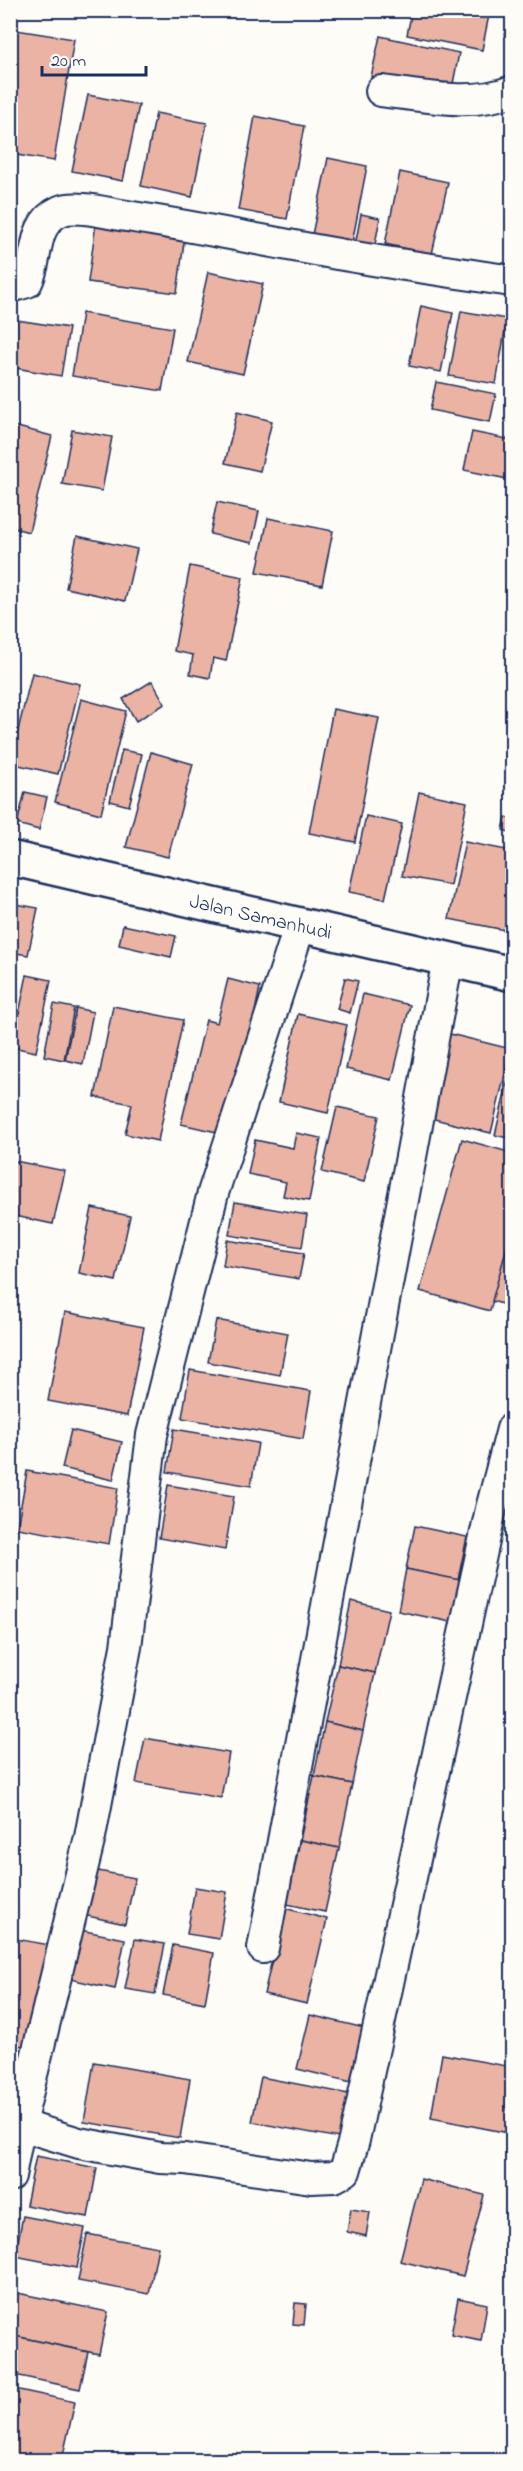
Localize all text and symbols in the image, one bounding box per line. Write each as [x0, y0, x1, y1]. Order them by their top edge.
scale bar [42, 39, 146, 77]
text: 20 m [51, 49, 86, 75]
street label: Jalan Samanhudi [186, 888, 334, 949]

